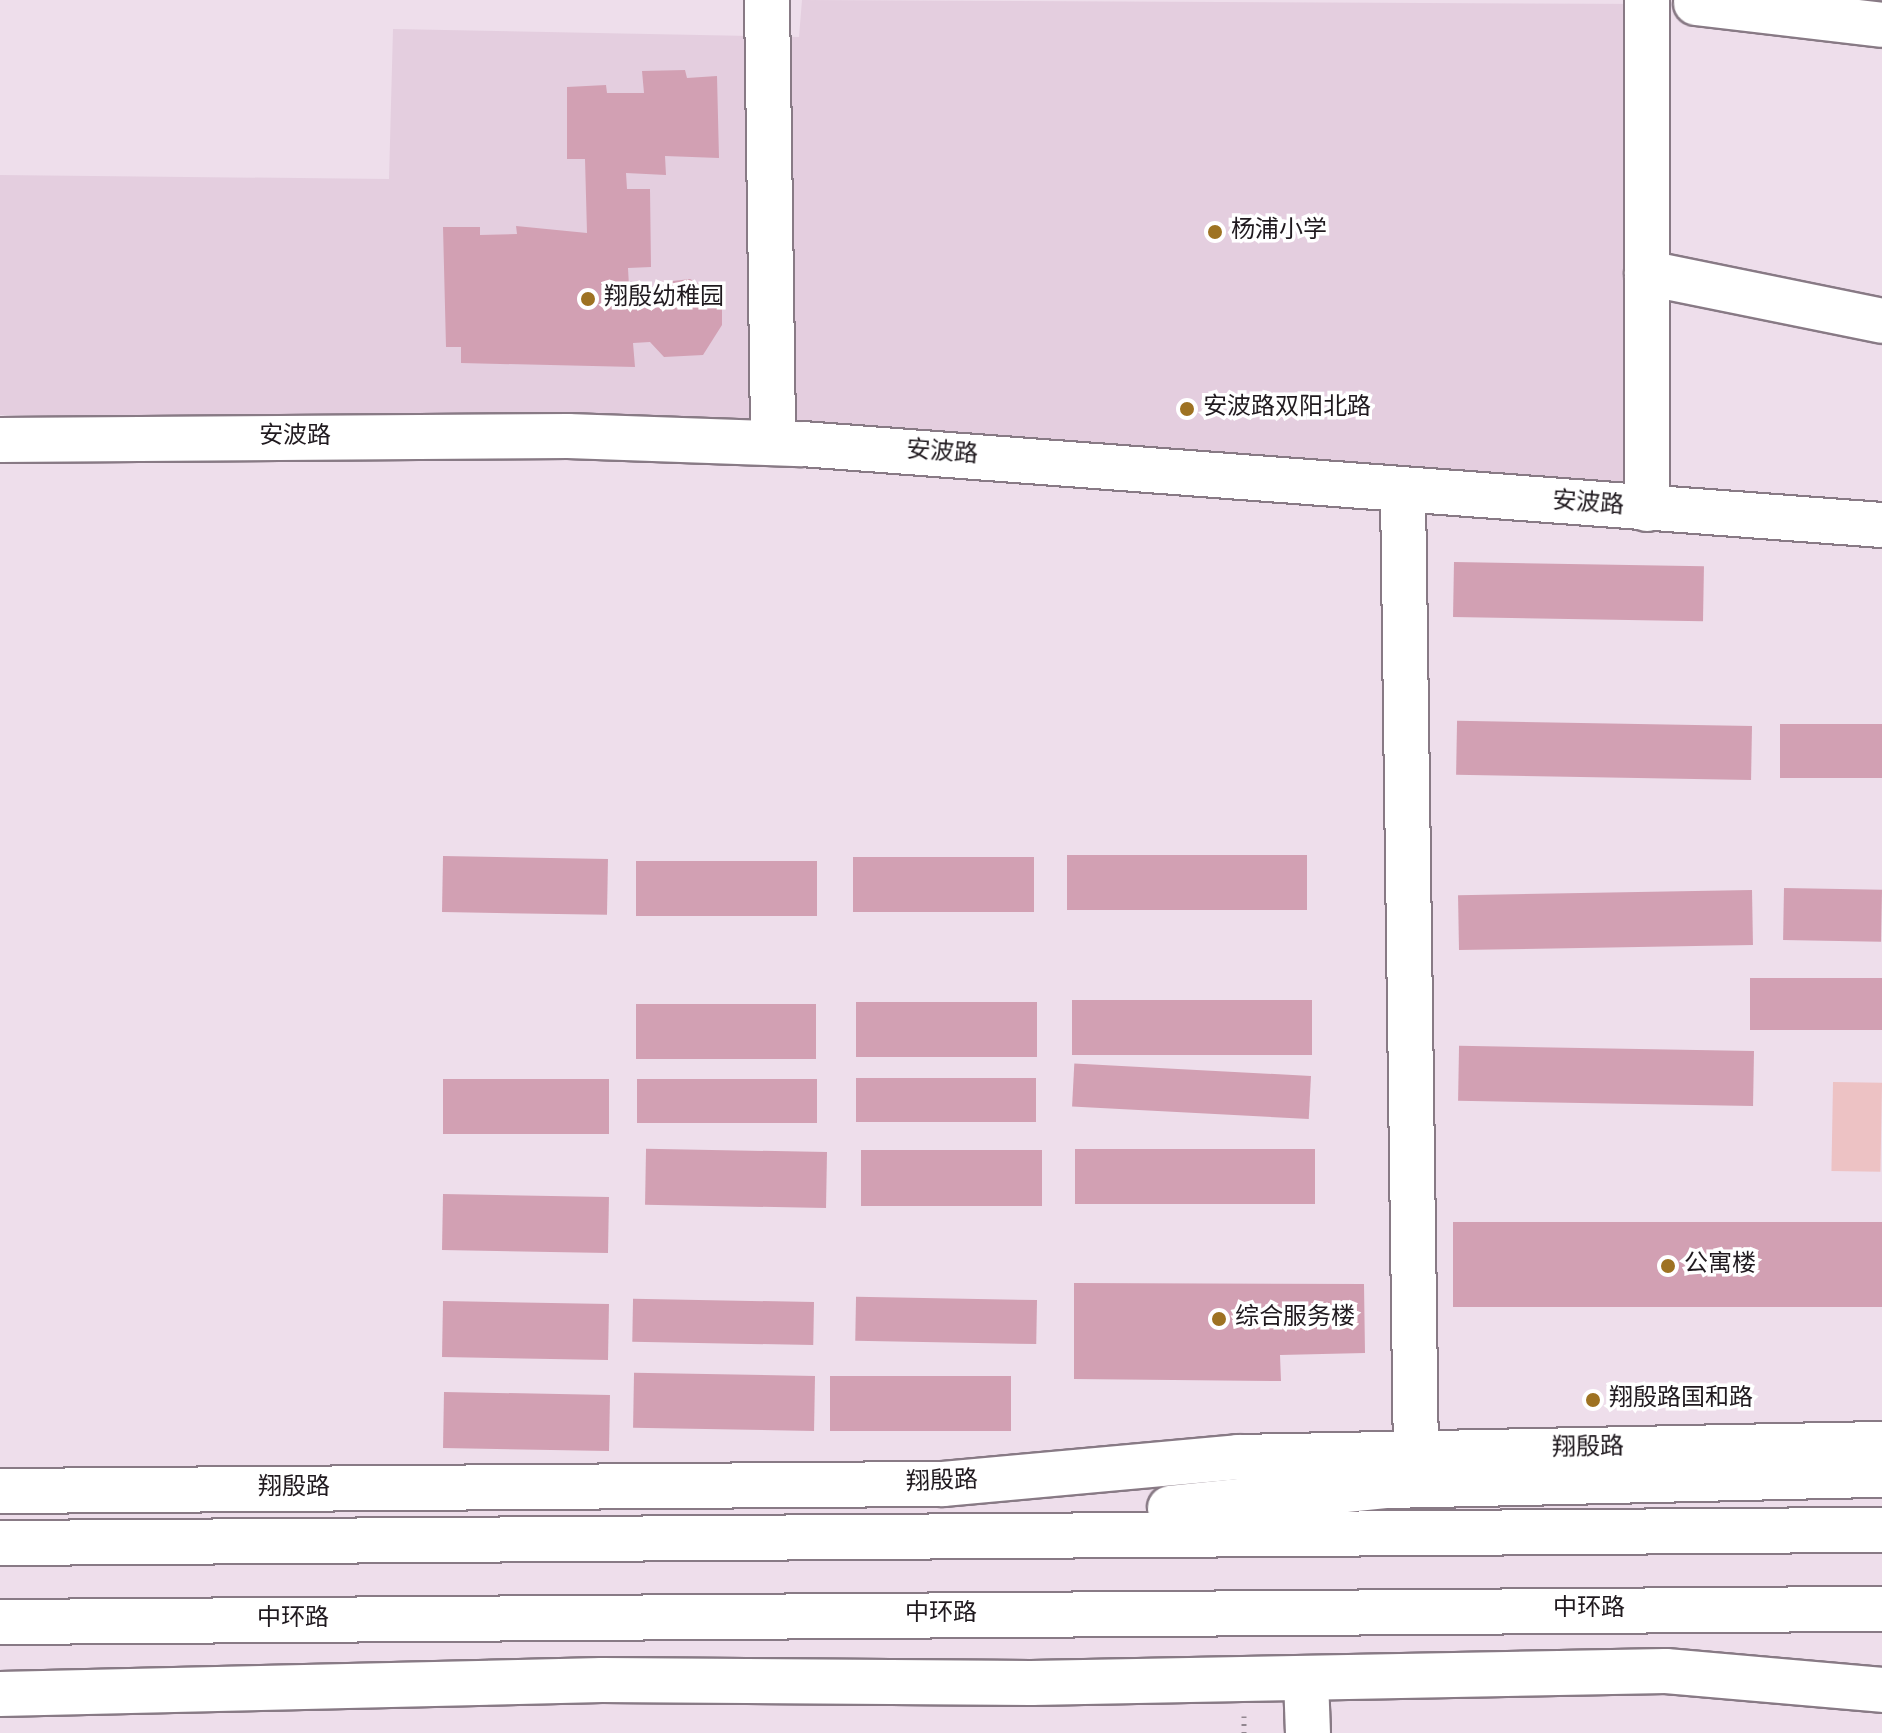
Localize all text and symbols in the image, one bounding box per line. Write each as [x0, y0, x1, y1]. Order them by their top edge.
place label: 杨浦小学 [1231, 218, 1327, 246]
marker: 杨浦小学 [1206, 223, 1224, 241]
place label: 翔殷幼稚园 [604, 285, 724, 313]
marker: 翔殷幼稚园 [579, 290, 597, 308]
place label: 安波路双阳北路 [1203, 395, 1371, 423]
marker: 安波路双阳北路 [1178, 400, 1196, 418]
street label: 安波路 [259, 424, 331, 452]
street label: 安波路 [905, 437, 979, 471]
street label: 安波路 [1551, 488, 1625, 522]
place label: 公寓楼 [1684, 1252, 1756, 1280]
marker: 公寓楼 [1659, 1257, 1677, 1275]
place label: 综合服务楼 [1235, 1305, 1355, 1333]
marker: 综合服务楼 [1210, 1310, 1228, 1328]
place label: 翔殷路国和路 [1609, 1386, 1753, 1414]
marker: 翔殷路国和路 [1584, 1391, 1602, 1409]
street label: 翔殷路 [1552, 1434, 1624, 1464]
street label: 翔殷路 [906, 1467, 978, 1499]
street label: 翔殷路 [258, 1475, 330, 1503]
street label: 中环路 [1553, 1596, 1625, 1624]
street label: 中环路 [905, 1601, 977, 1629]
street label: 中环路 [257, 1606, 329, 1634]

